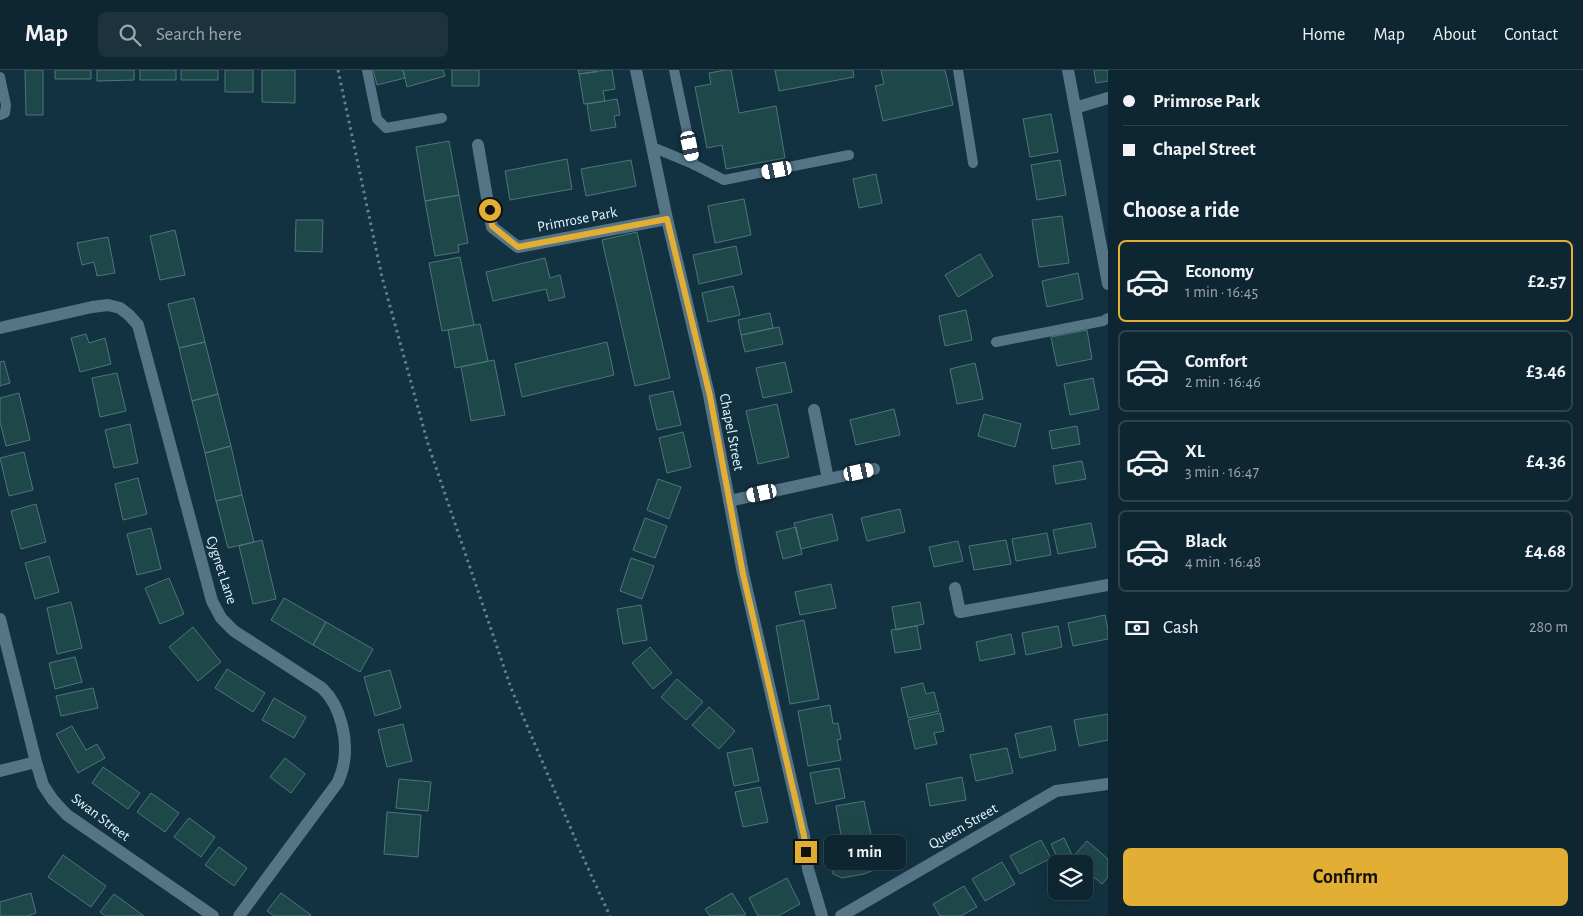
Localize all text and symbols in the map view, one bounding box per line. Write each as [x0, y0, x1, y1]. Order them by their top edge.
search box [98, 12, 448, 57]
icon: search [116, 21, 144, 49]
text: Map [25, 22, 68, 46]
text: Search here [156, 25, 242, 44]
text: Home [1302, 26, 1345, 44]
text: Map [1373, 26, 1405, 44]
text: About [1433, 26, 1476, 44]
text: Contact [1504, 26, 1558, 44]
text: Primrose Park [1153, 92, 1260, 111]
car [679, 130, 700, 162]
text: Chapel Street [1153, 140, 1256, 159]
car [760, 160, 793, 180]
route start [479, 199, 501, 221]
text: Choose a ride [1123, 199, 1239, 221]
street label: Primrose Park [536, 204, 618, 235]
icon: car [1125, 259, 1170, 304]
text: Economy [1185, 262, 1254, 281]
text: £2.57 [1528, 272, 1566, 291]
text: 1 min · 16:45 [1185, 284, 1258, 300]
icon: car [1125, 349, 1170, 394]
text: Comfort [1185, 352, 1247, 371]
text: £3.46 [1526, 362, 1566, 381]
text: 2 min · 16:46 [1185, 374, 1261, 390]
street label: Chapel Street [717, 392, 746, 472]
icon: car [1125, 439, 1170, 484]
text: XL [1185, 442, 1205, 461]
text: £4.36 [1526, 452, 1566, 471]
car [842, 462, 875, 482]
text: 3 min · 16:47 [1185, 464, 1259, 480]
car [745, 483, 778, 503]
icon: car [1125, 529, 1170, 574]
text: Black [1185, 532, 1227, 551]
street label: Cygnet Lane [203, 534, 240, 606]
text: £4.68 [1525, 542, 1566, 561]
text: 4 min · 16:48 [1185, 554, 1261, 570]
icon: cash [1123, 614, 1151, 642]
text: Cash [1163, 618, 1199, 637]
text: 280 m [1529, 619, 1568, 635]
street label: Swan Street [69, 791, 133, 844]
street label: Queen Street [926, 801, 1000, 852]
callout: 1 min [824, 834, 906, 870]
route end [795, 841, 817, 863]
text: 1 min [848, 844, 882, 860]
button: Confirm [1123, 848, 1568, 906]
map controls [1048, 855, 1093, 900]
button: layers [1048, 855, 1093, 900]

